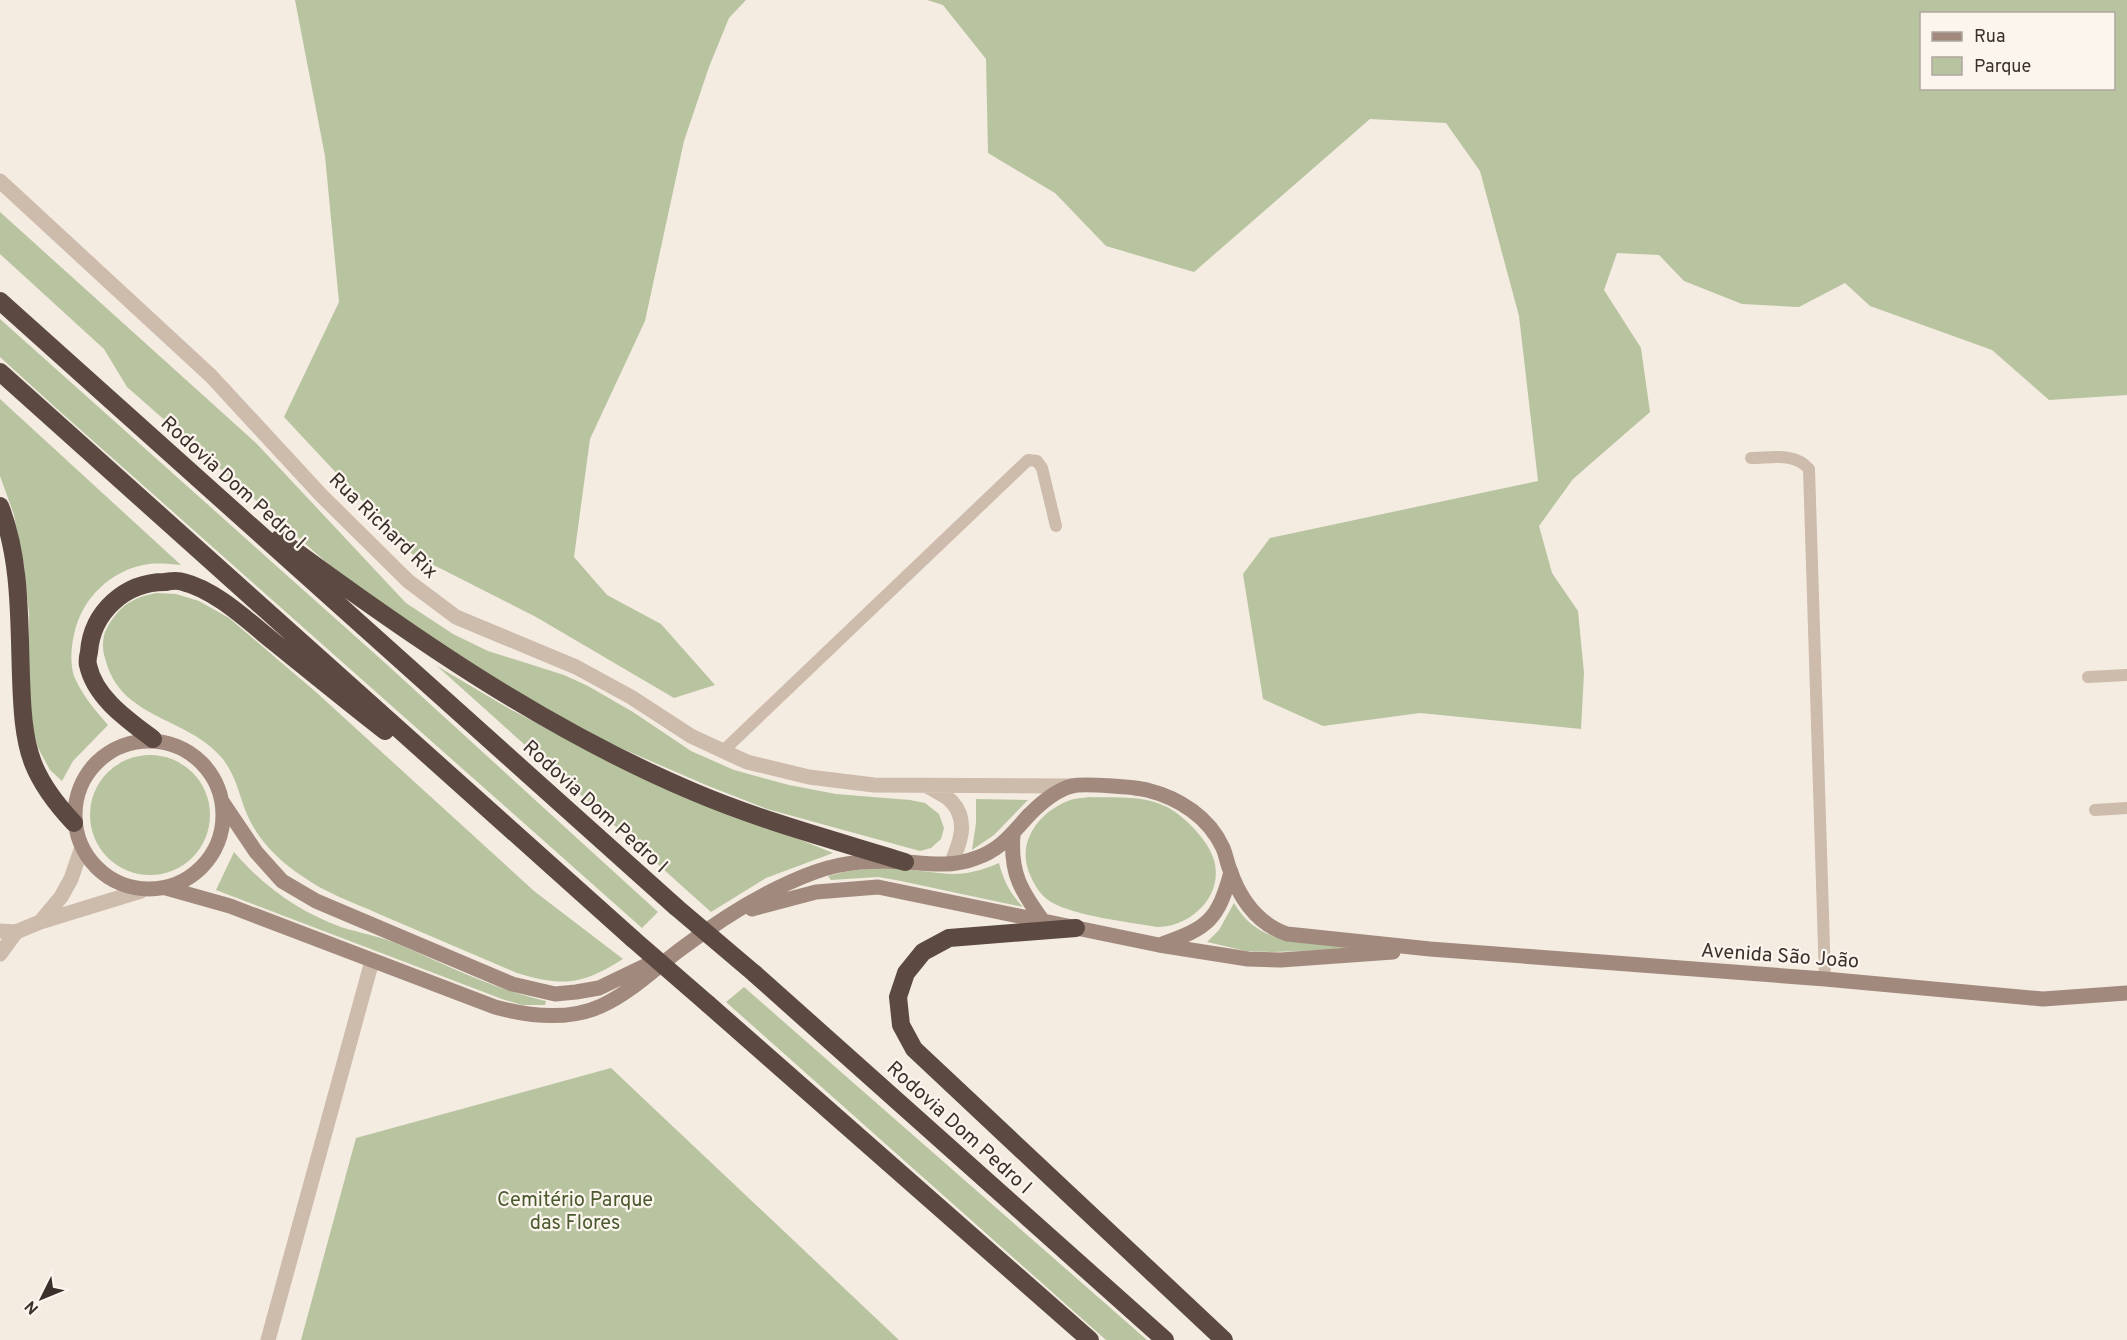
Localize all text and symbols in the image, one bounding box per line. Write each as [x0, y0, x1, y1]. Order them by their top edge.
legend [1920, 12, 2115, 90]
text: Rua [1974, 26, 2005, 49]
text: Parque [1974, 56, 2031, 79]
street label: Rodovia Dom Pedro I [154, 411, 311, 556]
street label: Rua Richard Rix [322, 468, 443, 585]
street label: Rodovia Dom Pedro I [516, 735, 673, 880]
street label: Avenida São João [1700, 938, 1860, 975]
street label: Rodovia Dom Pedro I [880, 1056, 1037, 1201]
park label: Cemitério Parque das Flores [497, 1188, 653, 1237]
north arrow [12, 1268, 72, 1328]
text: N [21, 1296, 44, 1318]

